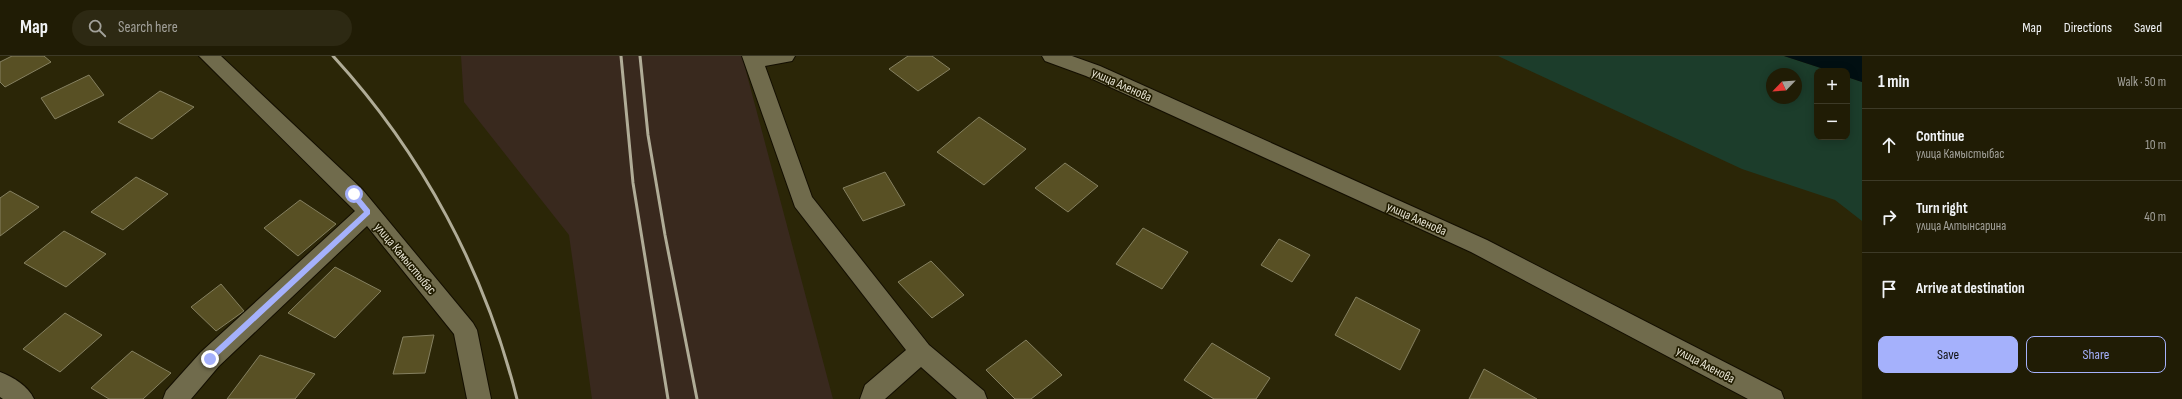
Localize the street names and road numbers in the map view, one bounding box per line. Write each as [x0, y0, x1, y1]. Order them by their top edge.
street label: улица Аленова [1089, 65, 1154, 105]
street label: улица Аленова [1384, 199, 1449, 239]
street label: улица Камыстыбас [371, 220, 440, 298]
street label: улица Аленова [1673, 343, 1738, 387]

